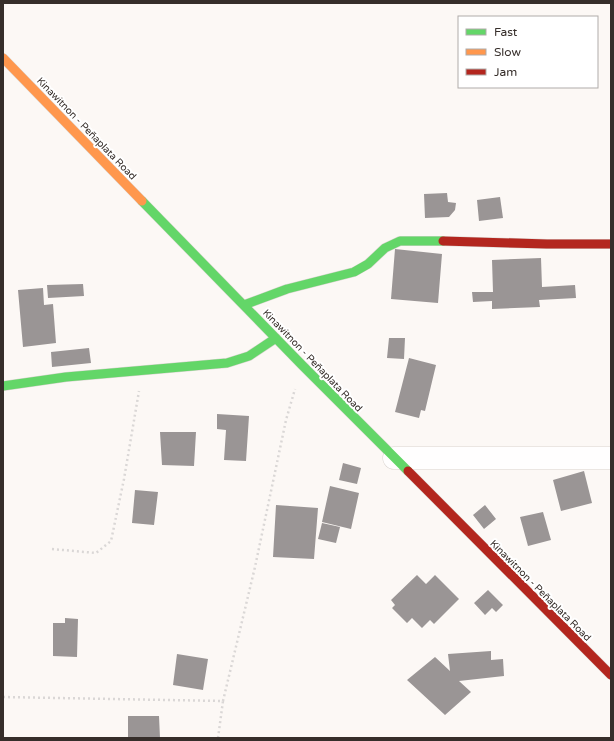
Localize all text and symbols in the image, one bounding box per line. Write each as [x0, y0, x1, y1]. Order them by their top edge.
legend [458, 16, 598, 88]
text: Fast [494, 25, 518, 39]
text: Slow [494, 45, 521, 59]
text: Jam [494, 65, 517, 79]
street label: Kinawitnon - Peñaplata Road [34, 75, 139, 182]
street label: Kinawitnon - Peñaplata Road [260, 307, 365, 414]
street label: Kinawitnon - Peñaplata Road [487, 538, 593, 644]

